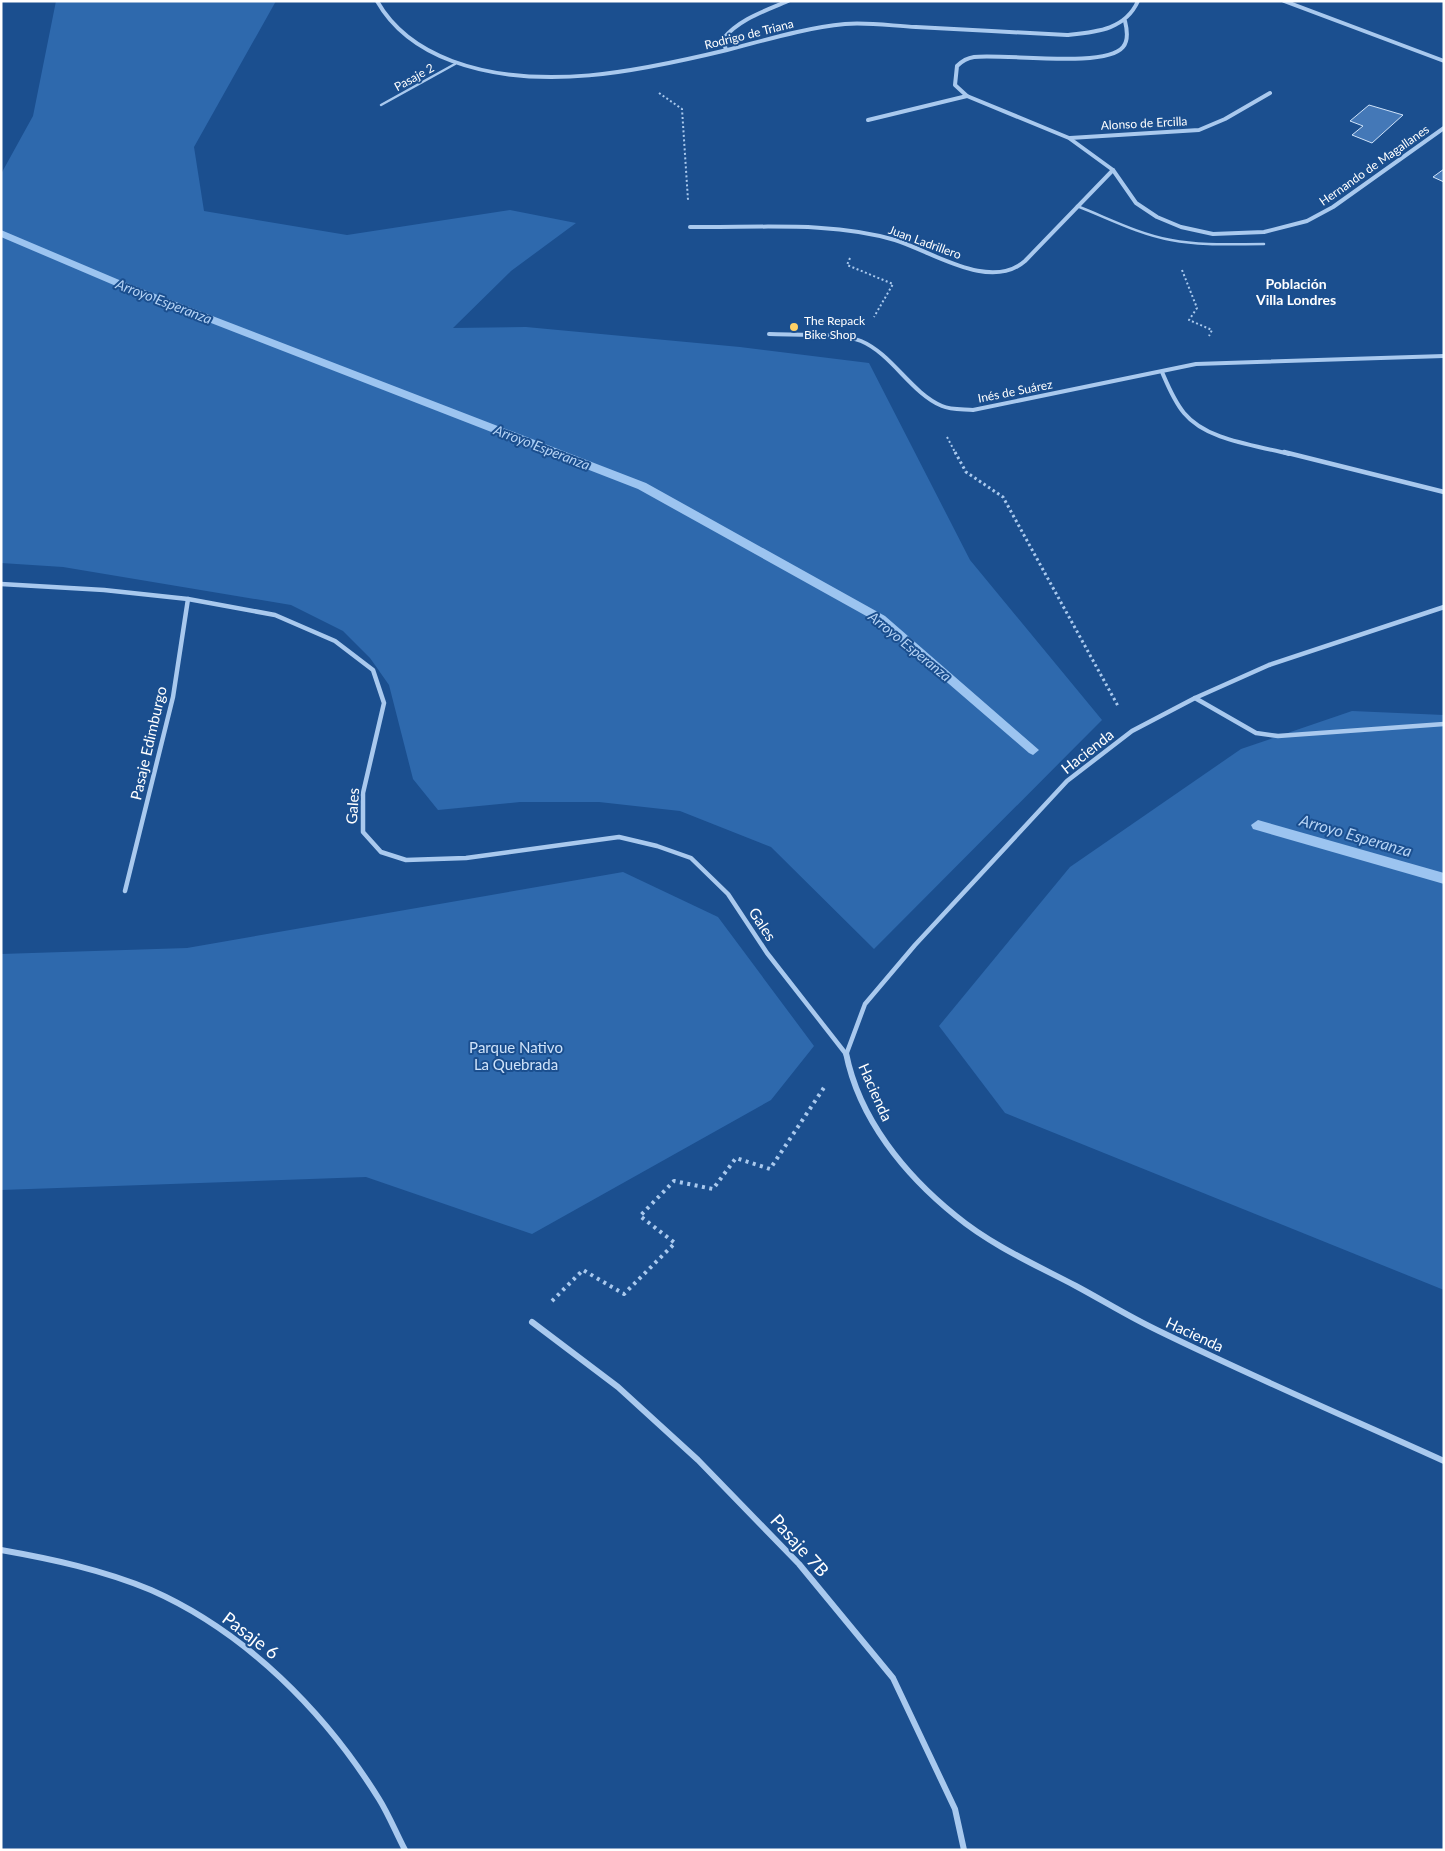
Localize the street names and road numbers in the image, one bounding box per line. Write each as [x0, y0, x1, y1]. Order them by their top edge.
street label: Rodrigo de Triana [703, 16, 795, 52]
street label: Pasaje 2 [391, 60, 437, 94]
street label: Alonso de Ercilla [1100, 113, 1188, 133]
street label: Hernando de Magallanes [1316, 121, 1432, 209]
street label: Juan Ladrillero [887, 222, 964, 262]
street label: Inés de Suárez [976, 376, 1054, 406]
street label: Pasaje Edimburgo [126, 684, 170, 802]
street label: Hacienda [1057, 725, 1117, 777]
street label: Gales [342, 787, 362, 825]
street label: Gales [746, 904, 780, 944]
street label: Hacienda [855, 1060, 897, 1124]
street label: Hacienda [1163, 1313, 1227, 1355]
street label: Pasaje 7B [766, 1509, 834, 1581]
street label: Pasaje 6 [218, 1607, 284, 1663]

